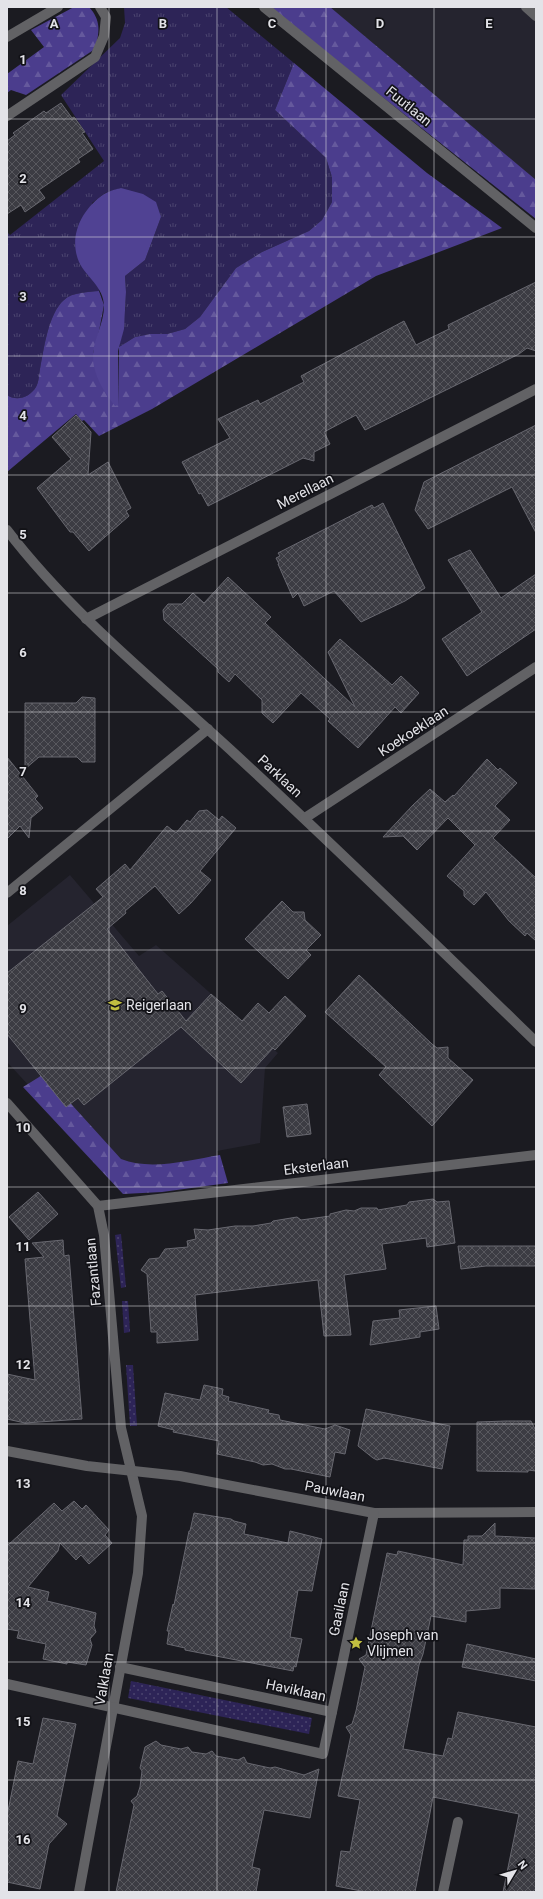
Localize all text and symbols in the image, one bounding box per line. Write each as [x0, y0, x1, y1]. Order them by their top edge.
text: A [50, 16, 59, 31]
text: B [159, 16, 167, 31]
text: C [268, 16, 277, 31]
text: D [376, 16, 384, 31]
text: E [485, 16, 493, 31]
text: 1 [19, 52, 27, 67]
street label: Fuutlaan [383, 83, 435, 129]
text: 2 [19, 171, 27, 186]
text: 3 [19, 289, 27, 304]
text: 4 [19, 408, 27, 423]
street label: Merellaan [274, 470, 336, 512]
text: 5 [19, 527, 27, 542]
text: 6 [19, 645, 27, 660]
street label: Koekoeklaan [375, 703, 451, 759]
street label: Parklaan [255, 752, 305, 800]
text: 7 [19, 764, 27, 779]
text: 8 [19, 883, 27, 898]
school or university icon: Reigerlaan [107, 997, 123, 1013]
place label: Reigerlaan [126, 997, 192, 1013]
text: 9 [19, 1001, 27, 1016]
text: 10 [16, 1120, 30, 1135]
street label: Eksterlaan [283, 1154, 349, 1178]
street label: Fazantlaan [82, 1237, 104, 1307]
text: 11 [16, 1239, 30, 1254]
text: 12 [16, 1357, 30, 1372]
text: 13 [16, 1476, 30, 1491]
street label: Pauwlaan [304, 1477, 366, 1505]
street label: Gaailaan [326, 1581, 352, 1637]
text: 14 [16, 1595, 31, 1610]
place label: Joseph van Vlijmen [367, 1627, 438, 1659]
place icon: Joseph van Vlijmen [348, 1635, 364, 1651]
street label: Valklaan [92, 1651, 116, 1707]
street label: Haviklaan [264, 1676, 328, 1704]
text: 15 [16, 1714, 30, 1729]
text: 16 [16, 1832, 31, 1847]
north arrow [495, 1851, 535, 1891]
text: N [515, 1858, 530, 1872]

